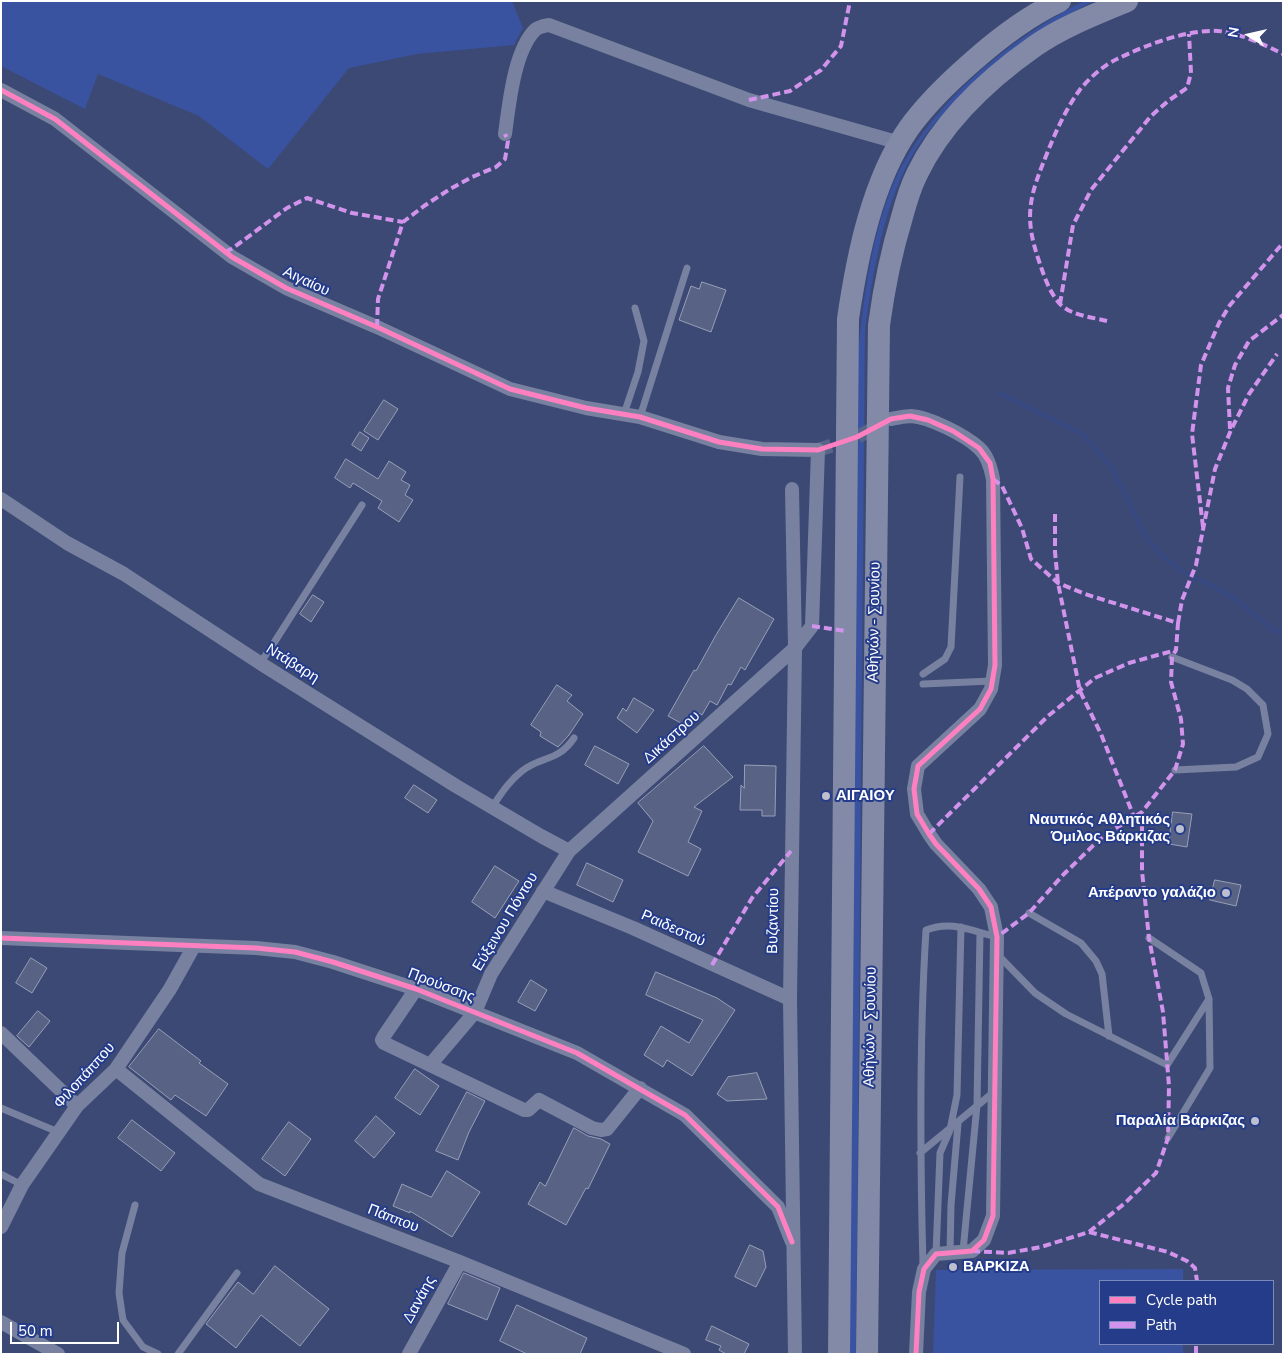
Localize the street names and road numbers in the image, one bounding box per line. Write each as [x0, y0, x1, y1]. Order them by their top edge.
street label: Αιγαίου [280, 263, 332, 301]
street label: Αθήνών - Σουνίου [865, 562, 885, 682]
street label: Ντάβαρη [262, 641, 322, 687]
street label: Δικάστρου [640, 708, 704, 768]
street label: Εύξεινου Πόντου [470, 869, 542, 975]
street label: Βυζαντίου [764, 888, 784, 954]
street label: Ραιδεστού [638, 907, 708, 951]
street label: Προύσσης [405, 965, 477, 1007]
street label: Αθήνών - Σουνίου [861, 967, 881, 1087]
street label: Φιλοπάππου [51, 1039, 119, 1113]
street label: Πάππου [365, 1201, 421, 1237]
street label: Δανάης [400, 1273, 440, 1327]

